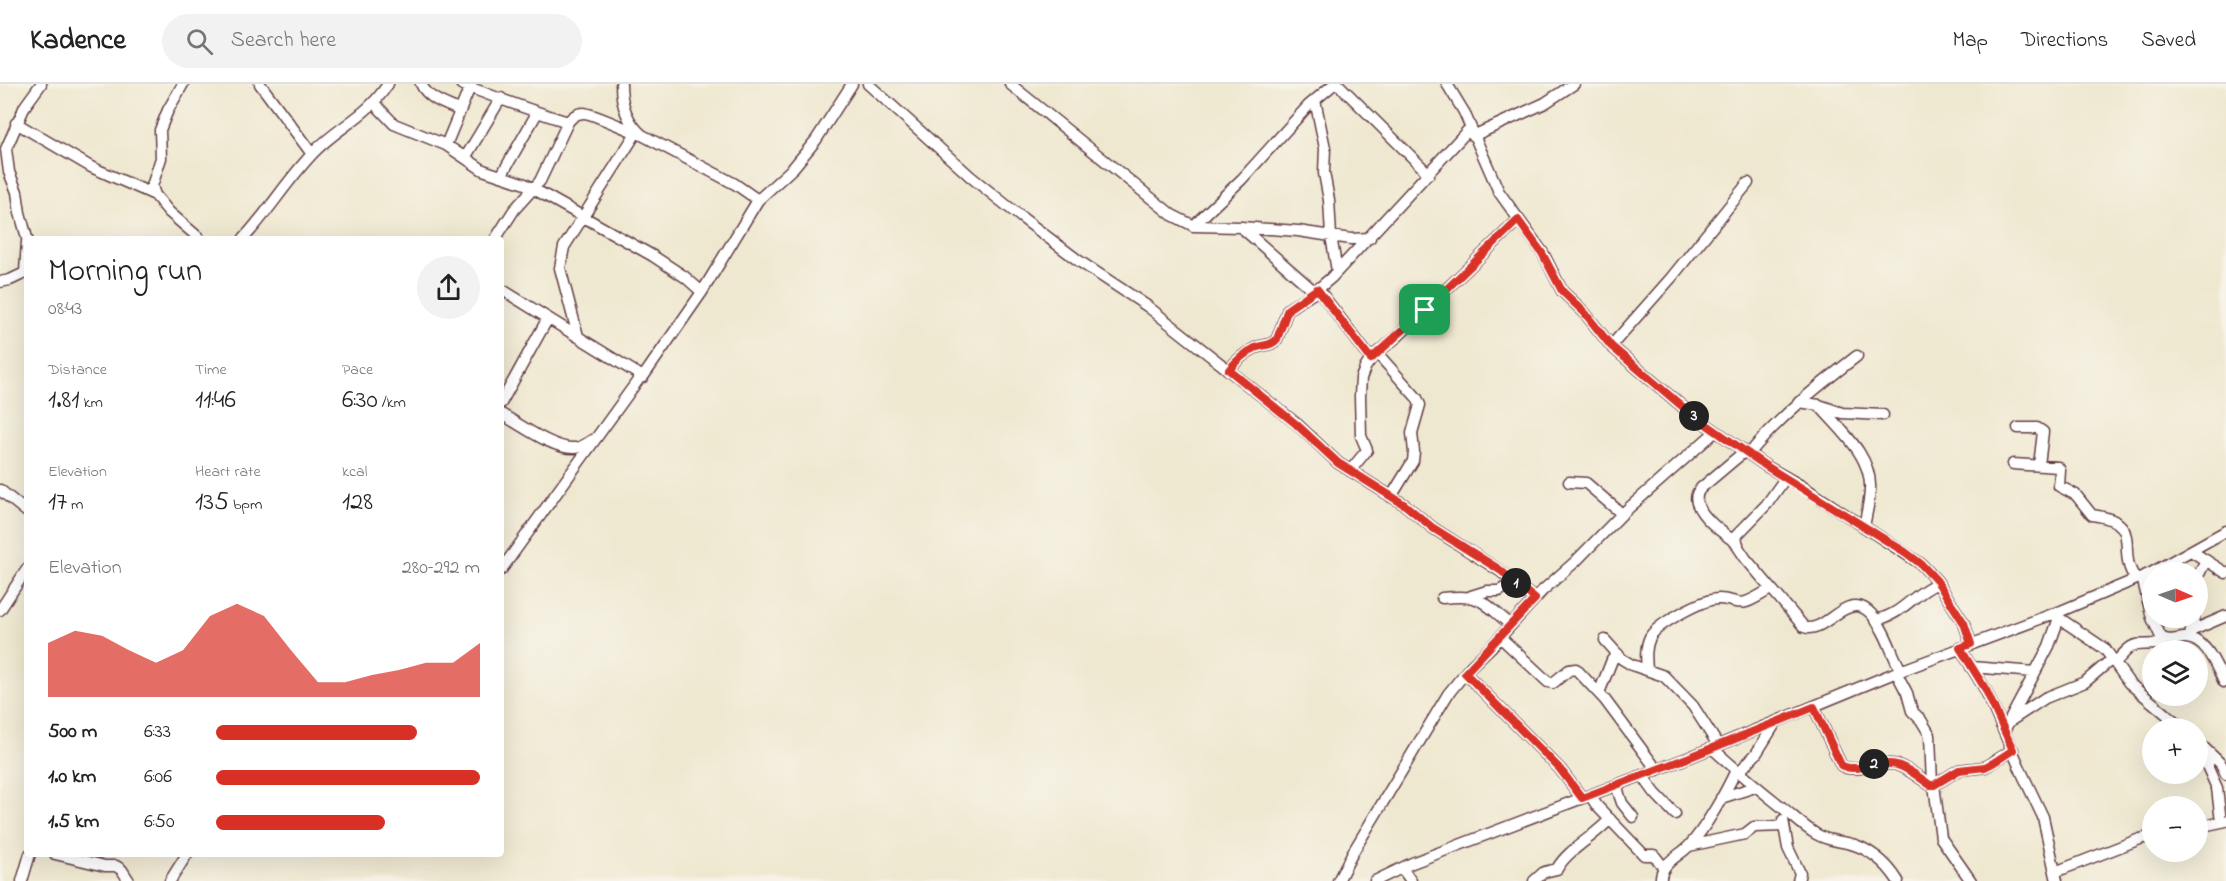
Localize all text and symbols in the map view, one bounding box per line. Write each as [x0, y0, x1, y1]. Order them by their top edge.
search box [162, 14, 582, 68]
text: Kadence [30, 21, 126, 62]
icon: search [183, 25, 216, 58]
text: Search here [231, 25, 336, 57]
text: Map [1952, 26, 1988, 56]
text: Directions [2021, 26, 2108, 56]
text: Saved [2141, 26, 2196, 56]
text: Morning run [48, 248, 202, 296]
button: share [417, 256, 480, 319]
pin [1399, 284, 1450, 335]
icon: arrive [1408, 293, 1441, 326]
text: 08:43 [48, 295, 82, 324]
text: Distance [48, 358, 107, 382]
text: Time [195, 358, 227, 382]
text: Pace [342, 358, 373, 382]
text: 1.81 [48, 382, 80, 420]
text: 11:46 [195, 382, 236, 420]
text: 6:30 [342, 382, 378, 420]
text: km [80, 391, 103, 415]
text: /km [378, 391, 406, 415]
pin: 3 [1679, 401, 1709, 431]
text: 3 [1691, 404, 1697, 428]
text: Elevation [48, 460, 107, 484]
text: Heart rate [195, 460, 261, 484]
text: kcal [342, 460, 367, 484]
text: 17 [48, 484, 67, 522]
text: 135 [195, 484, 229, 522]
text: 128 [342, 484, 373, 522]
text: m [67, 493, 83, 517]
text: bpm [229, 493, 262, 517]
text: Elevation [48, 554, 122, 583]
text: 280–292 m [402, 554, 480, 583]
north arrow [2142, 562, 2208, 628]
map controls [2142, 562, 2208, 862]
pin: 1 [1501, 568, 1531, 598]
text: 1 [1513, 571, 1519, 595]
button: layers [2142, 640, 2208, 706]
text: 500 m [48, 718, 97, 747]
text: 6:33 [144, 718, 171, 747]
button: + [2142, 718, 2208, 784]
pin: 2 [1859, 749, 1889, 779]
text: 2 [1870, 752, 1878, 776]
text: 1.0 km [48, 763, 96, 792]
text: 6:06 [144, 763, 172, 792]
button: − [2142, 796, 2208, 862]
text: 1.5 km [48, 808, 99, 837]
text: 6:50 [144, 808, 175, 837]

